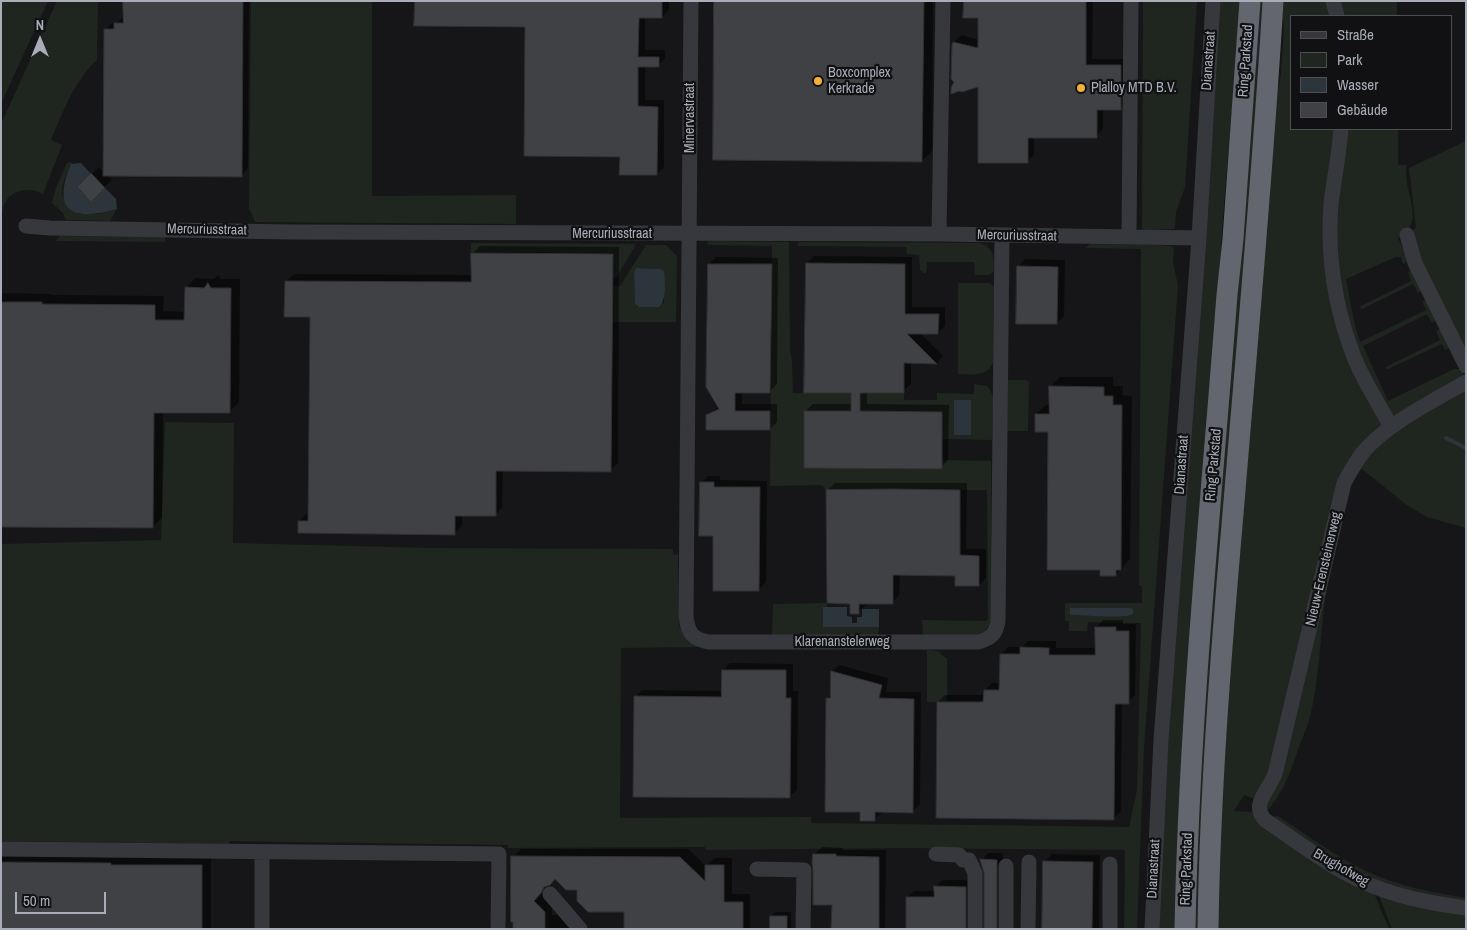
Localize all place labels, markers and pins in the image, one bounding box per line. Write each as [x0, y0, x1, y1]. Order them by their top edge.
place label: Boxcomplex Kerkrade [828, 65, 891, 98]
marker: Boxcomplex Kerkrade [812, 75, 824, 87]
place label: Plalloy MTD B.V. [1091, 80, 1177, 96]
marker: Plalloy MTD B.V. [1075, 82, 1087, 94]

